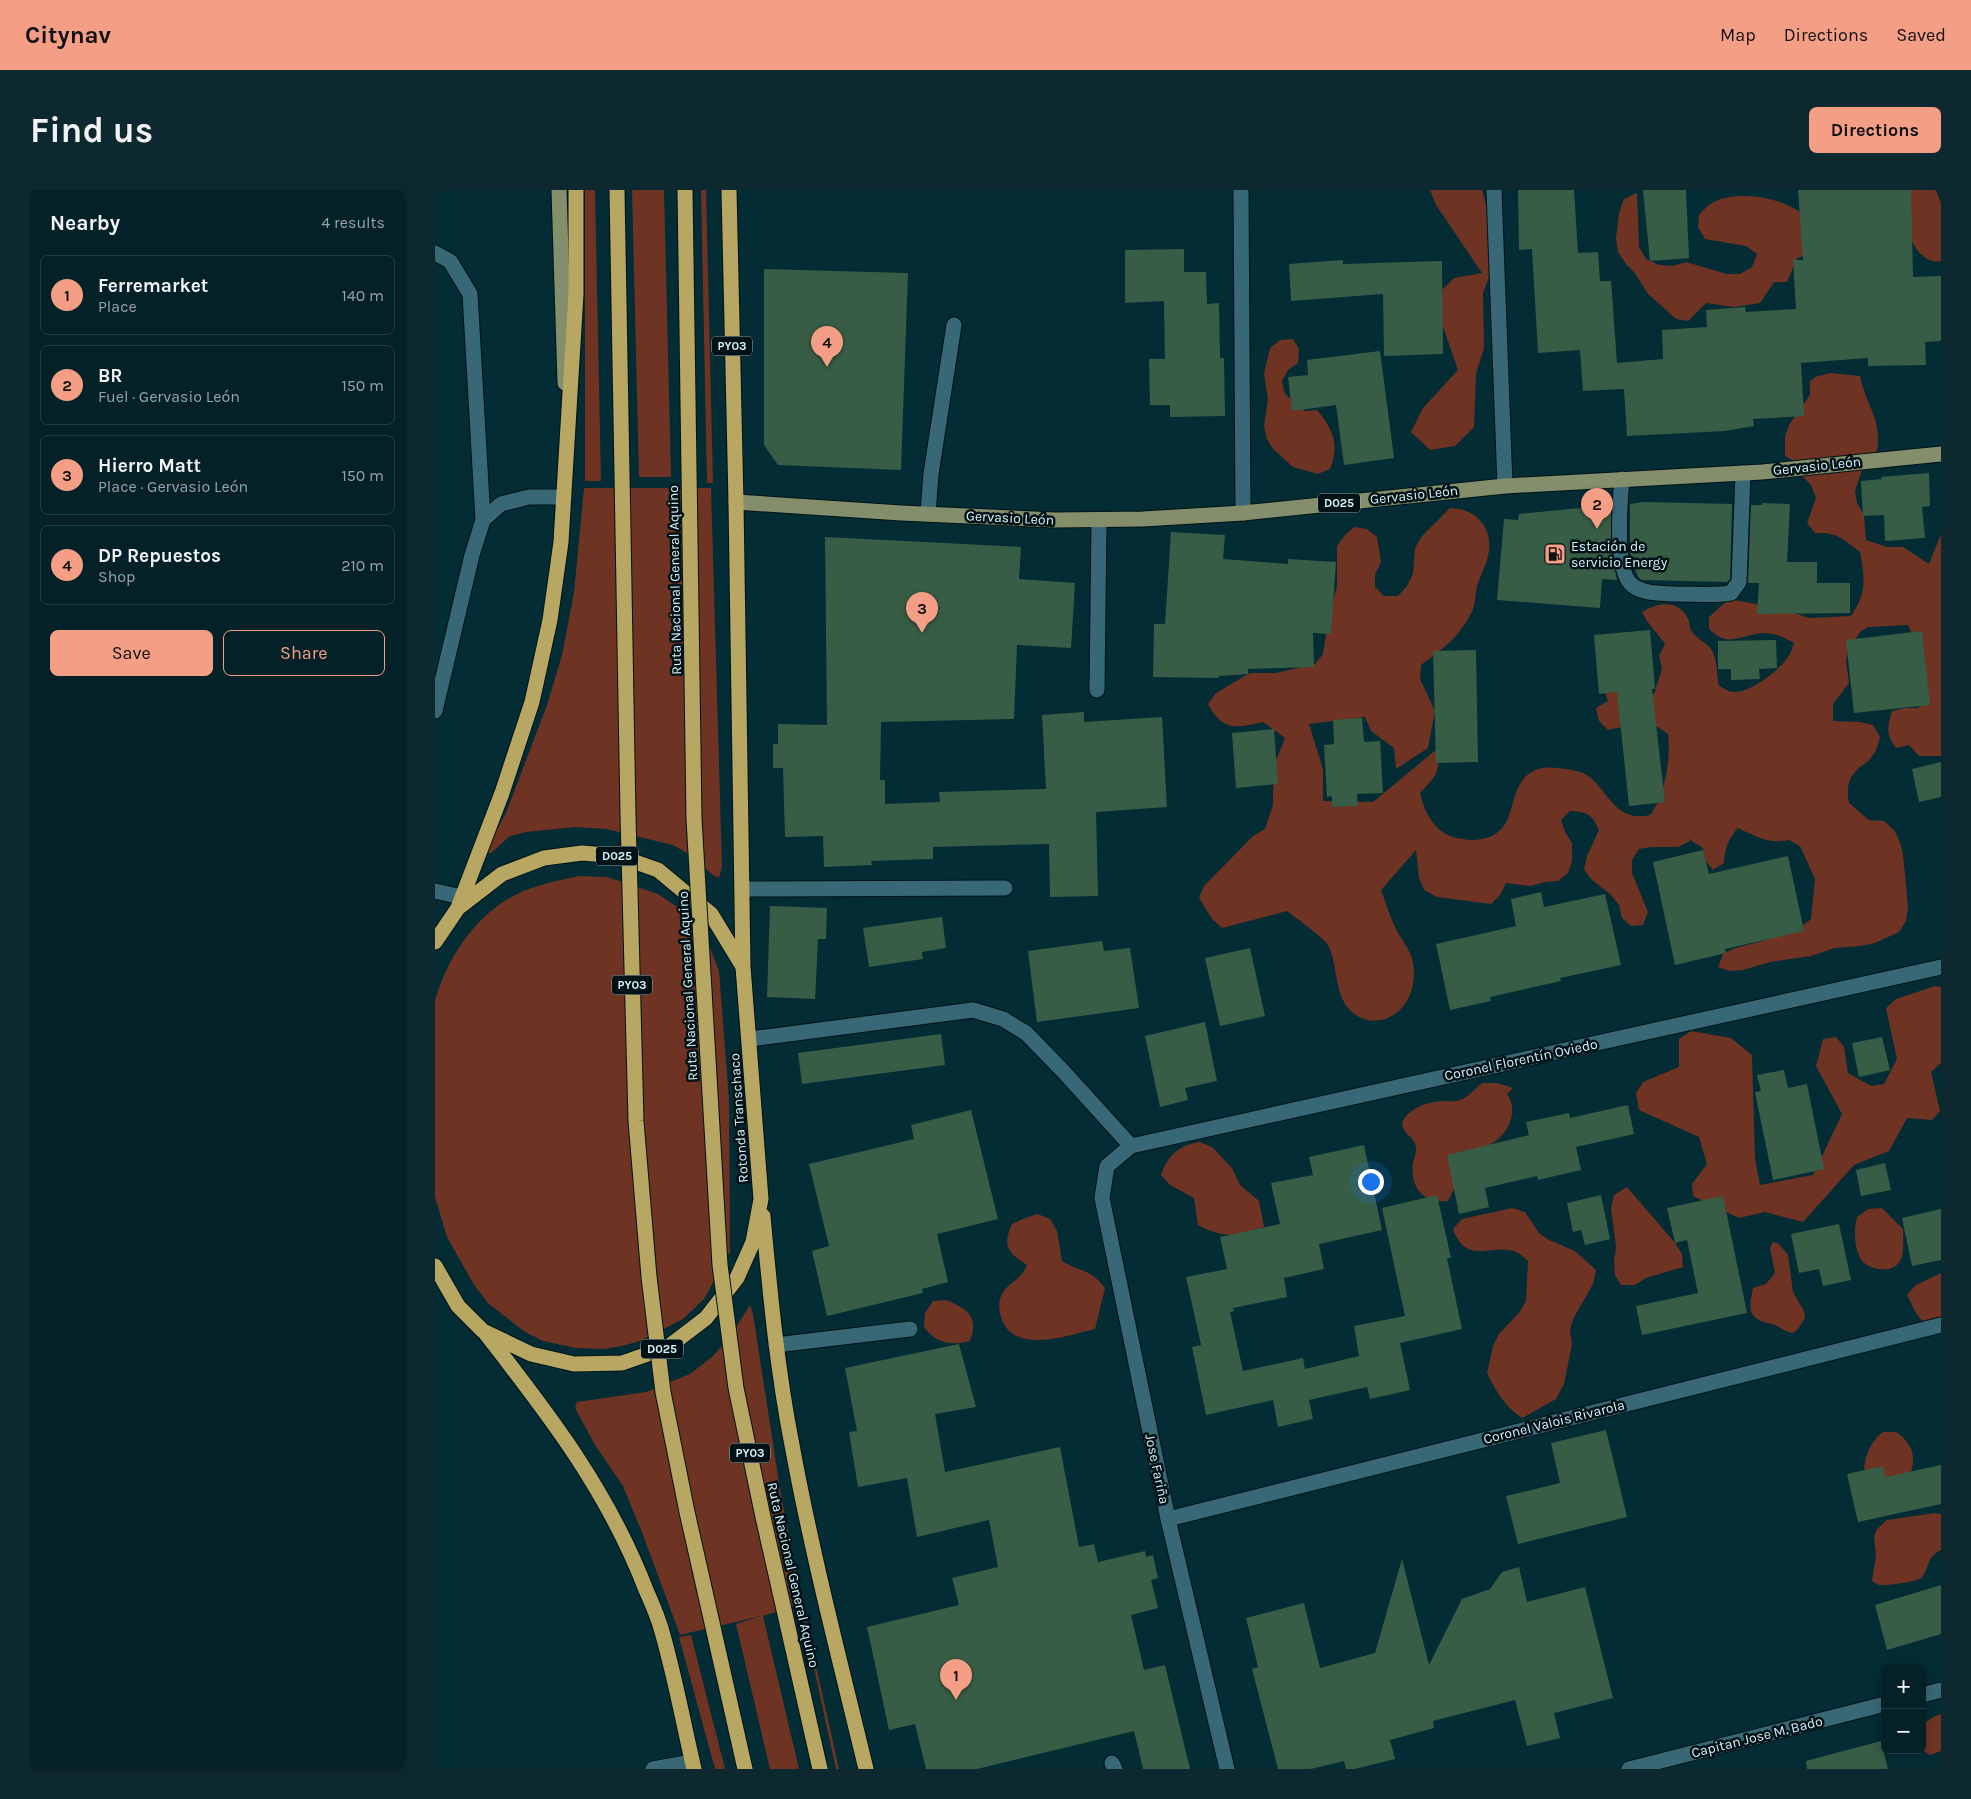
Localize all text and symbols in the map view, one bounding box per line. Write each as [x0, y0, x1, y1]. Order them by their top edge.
text: Citynav [25, 21, 111, 49]
text: Map [1720, 24, 1756, 46]
text: Directions [1784, 24, 1868, 46]
text: Saved [1896, 24, 1946, 46]
button: Directions [1809, 107, 1941, 153]
text: Find us [30, 110, 153, 151]
text: Nearby [50, 211, 120, 235]
text: 4 results [321, 213, 385, 232]
text: Ferremarket [98, 275, 208, 297]
text: 1 [64, 286, 70, 305]
text: 140 m [342, 286, 384, 305]
text: Place [98, 297, 137, 316]
pin: 4 [811, 326, 843, 367]
road number: PY03 [712, 336, 752, 356]
text: BR [98, 365, 123, 387]
text: 2 [62, 376, 72, 395]
text: 150 m [341, 376, 384, 395]
text: Fuel · Gervasio León [98, 387, 240, 406]
street label: Gervasio León [1772, 453, 1862, 479]
text: Hierro Matt [98, 455, 201, 477]
text: 3 [62, 466, 72, 485]
text: 150 m [341, 466, 384, 485]
text: Place · Gervasio León [98, 477, 248, 496]
street label: Gervasio León [1369, 482, 1459, 508]
street label: Ruta Nacional General Aquino [665, 485, 685, 675]
pin: 2 [1581, 488, 1613, 529]
road number: D025 [1318, 494, 1360, 512]
street label: Gervasio León [965, 507, 1055, 529]
place label: Estación de servicio Energy [1571, 538, 1668, 571]
fuel station icon: Estación de servicio Energy [1543, 542, 1567, 566]
text: DP Repuestos [98, 545, 221, 567]
text: 4 [62, 556, 72, 575]
text: 210 m [341, 556, 384, 575]
text: Shop [98, 567, 135, 586]
pin: 3 [906, 592, 938, 633]
button: Save [50, 630, 213, 676]
button: Share [223, 630, 385, 676]
road number: D025 [596, 846, 638, 866]
street label: Ruta Nacional General Aquino [675, 891, 701, 1081]
road number: PY03 [612, 976, 652, 994]
street label: Coronel Florentín Oviedo [1443, 1035, 1599, 1085]
street label: Rotonda Transchaco [726, 1053, 752, 1183]
your location [1358, 1169, 1384, 1195]
road number: D025 [641, 1340, 683, 1358]
street label: Coronel Valois Rivarola [1481, 1396, 1627, 1448]
street label: Jose Fariña [1141, 1432, 1173, 1506]
road number: PY03 [730, 1444, 770, 1462]
street label: Ruta Nacional General Aquino [763, 1481, 823, 1669]
pin: 1 [940, 1659, 972, 1700]
map controls [1881, 1664, 1926, 1754]
button: + [1881, 1664, 1926, 1709]
button: − [1881, 1709, 1926, 1754]
street label: Capitan Jose M. Bado [1690, 1712, 1824, 1762]

